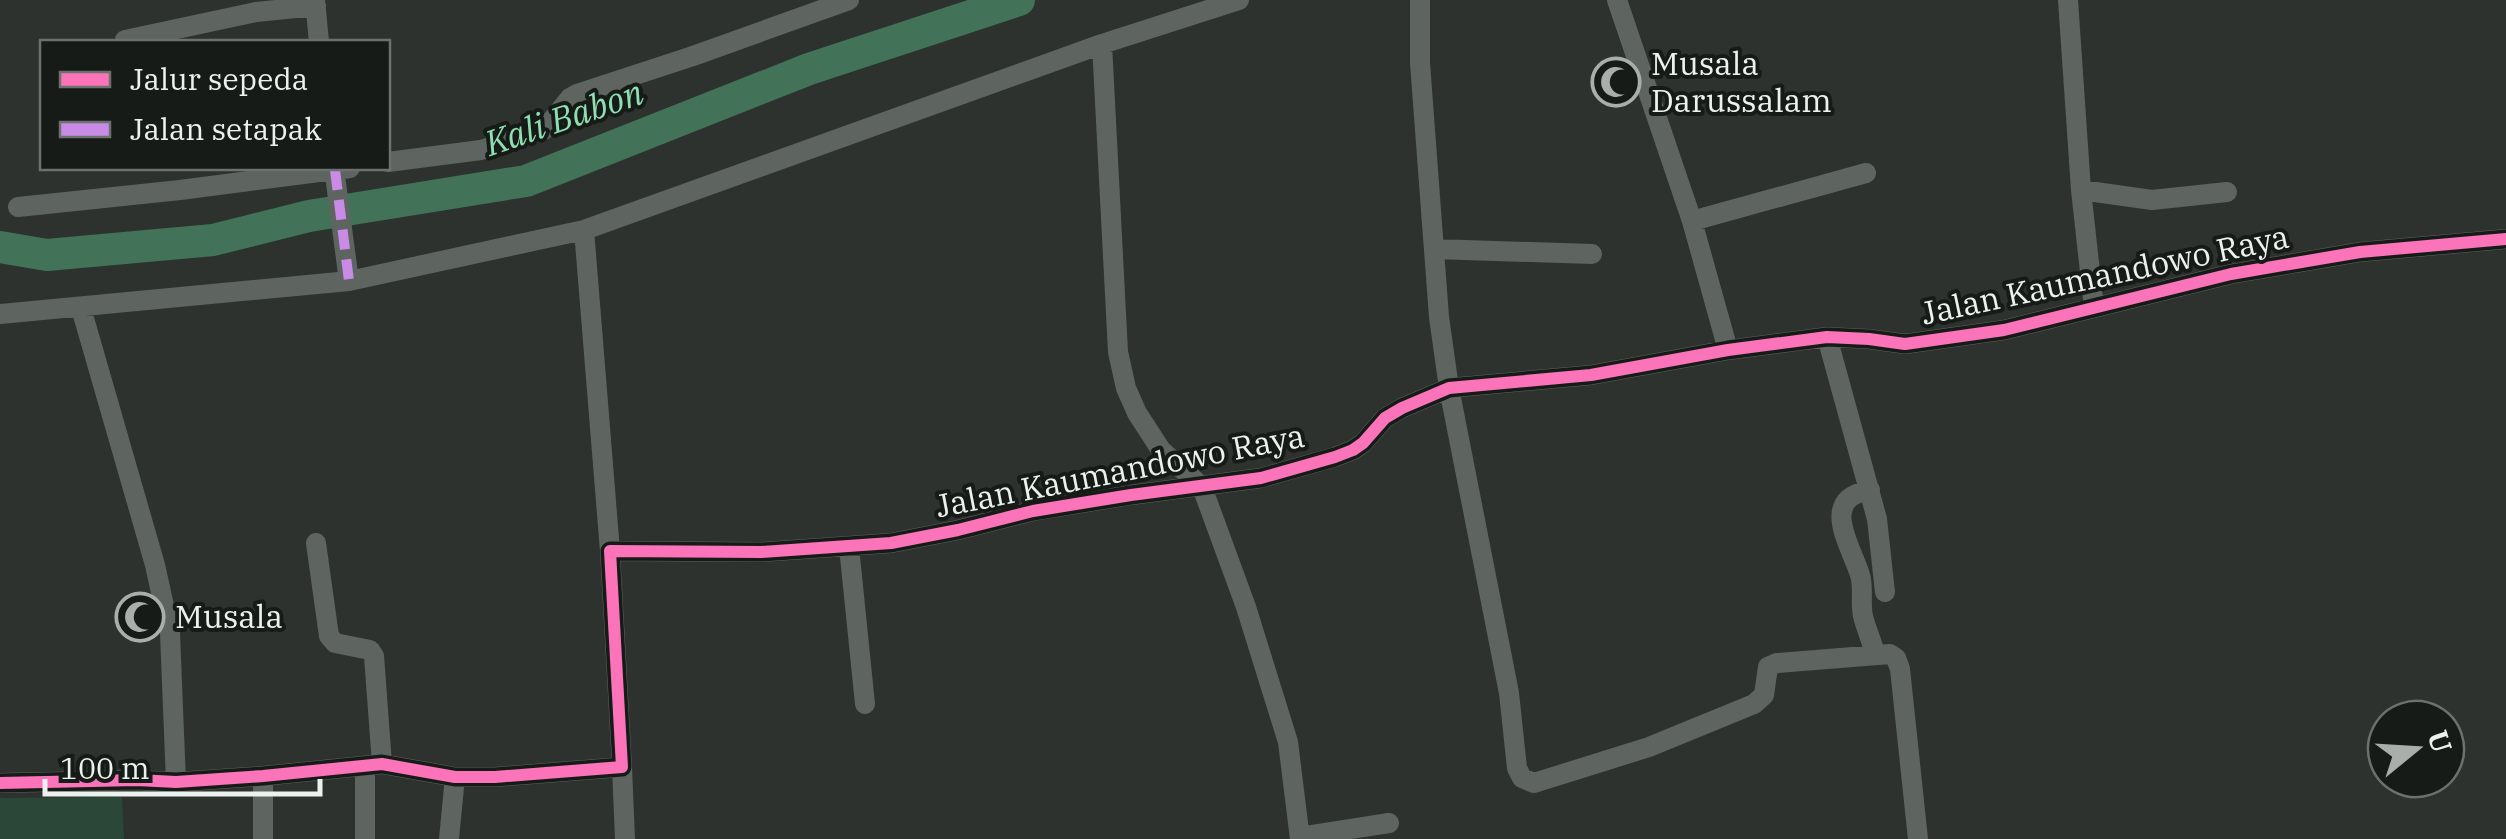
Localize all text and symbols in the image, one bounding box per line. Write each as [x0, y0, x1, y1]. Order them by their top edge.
legend [40, 40, 390, 170]
place label: Musala Darussalam [1651, 42, 1832, 121]
mosque icon: Musala Darussalam [1590, 56, 1642, 108]
text: Jalur sepeda [130, 59, 308, 98]
water label: Kali Babon [477, 68, 649, 166]
text: Jalan setapak [130, 109, 322, 148]
street label: Jalan Kaumandowo Raya [1917, 215, 2292, 334]
street label: Jalan Kaumandowo Raya [932, 414, 1308, 526]
mosque icon: Musala [114, 591, 166, 643]
place label: Musala [175, 595, 283, 637]
north arrow [2366, 699, 2466, 799]
text: U [2419, 725, 2461, 757]
scale bar [45, 734, 320, 796]
text: 100 m [60, 748, 150, 787]

